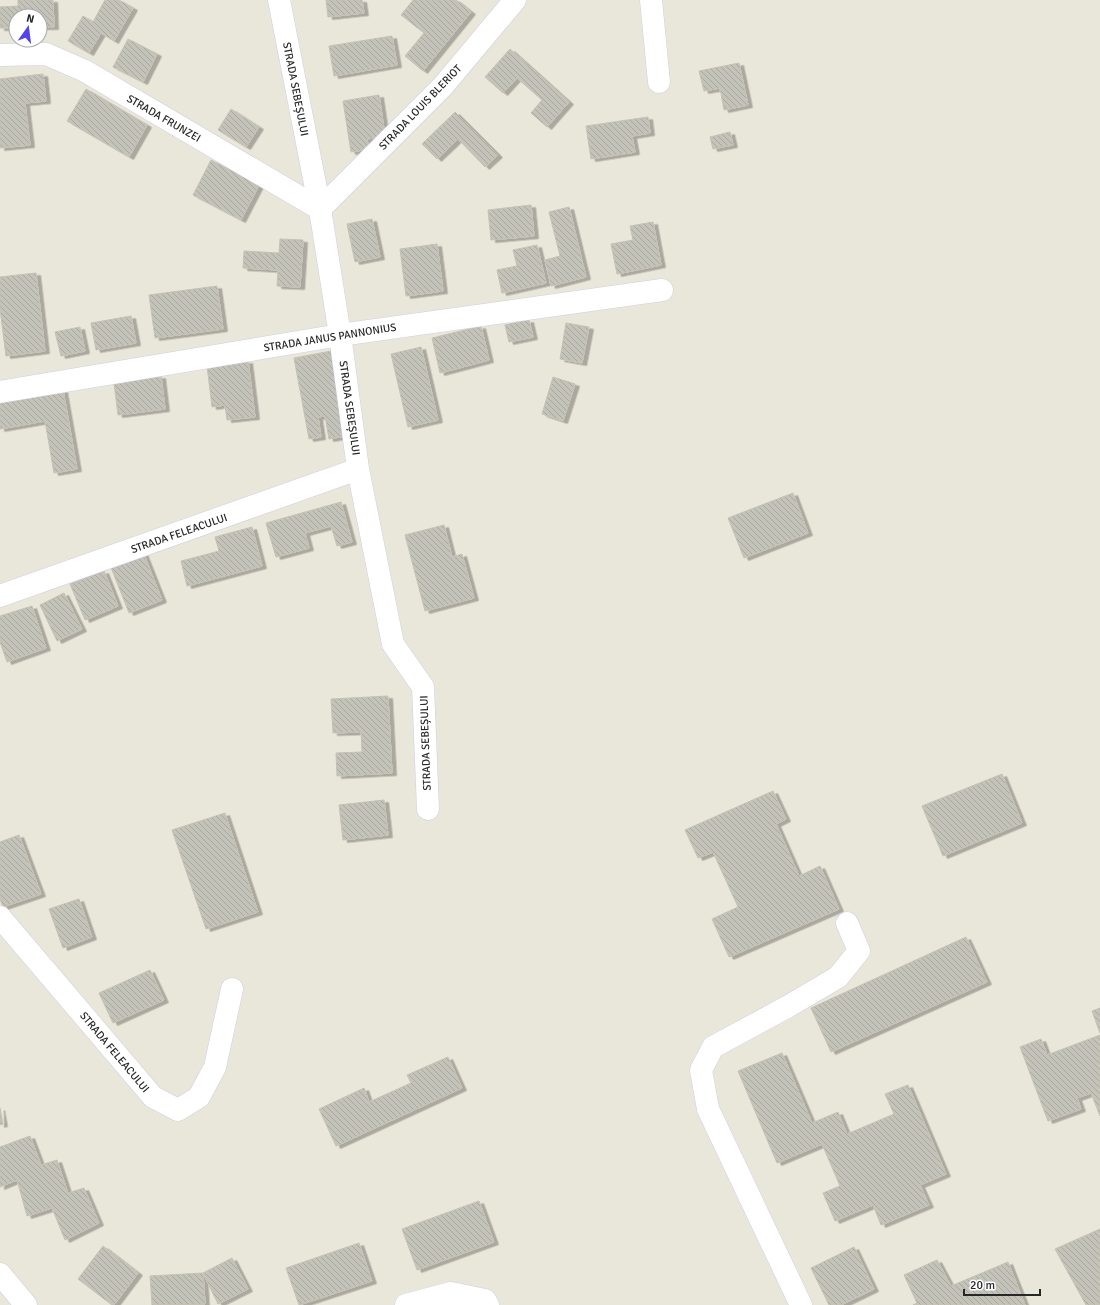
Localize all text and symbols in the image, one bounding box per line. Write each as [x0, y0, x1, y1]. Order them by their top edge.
north arrow [8, 8, 48, 48]
text: N [25, 12, 36, 26]
street label: STRADA SEBEȘULUI [280, 41, 311, 137]
street label: STRADA LOUIS BLERIOT [376, 62, 465, 153]
street label: STRADA FRUNZEI [124, 92, 203, 145]
street label: STRADA JANUS PANNONIUS [263, 321, 397, 354]
street label: STRADA SEBEȘULUI [336, 360, 363, 456]
street label: STRADA FELEACULUI [129, 511, 229, 556]
street label: STRADA SEBEȘULUI [417, 695, 434, 791]
street label: STRADA FELEACULUI [77, 1009, 152, 1095]
scale bar [964, 1271, 1040, 1297]
text: 20 m [970, 1278, 995, 1293]

